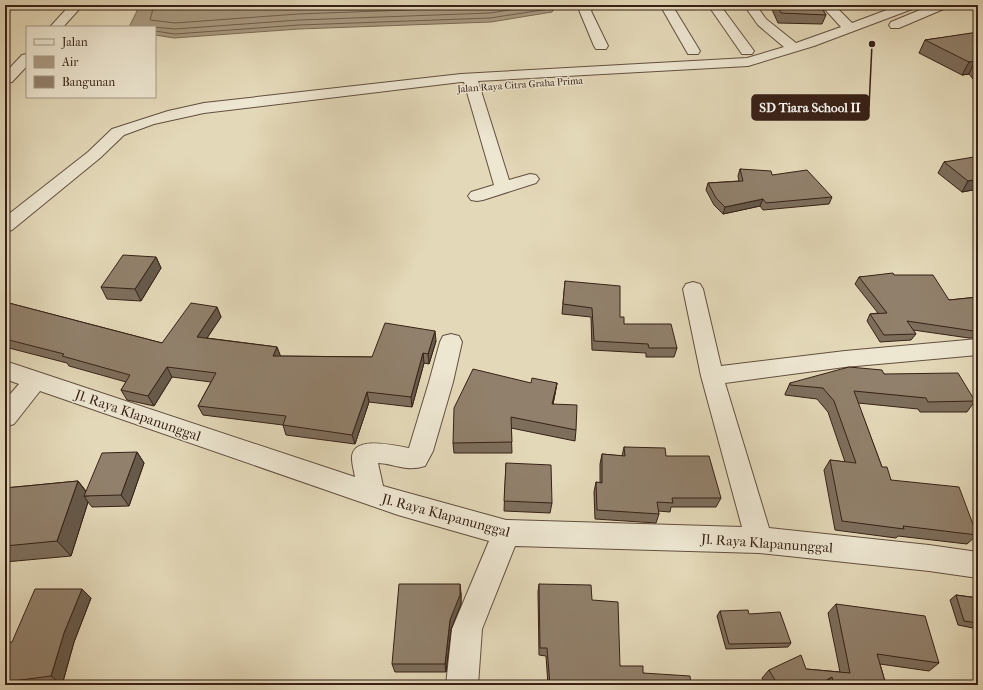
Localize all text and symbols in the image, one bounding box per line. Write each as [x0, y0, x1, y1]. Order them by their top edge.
legend [26, 26, 156, 98]
text: Jalan [61, 35, 88, 49]
text: Air [61, 55, 79, 69]
text: Bangunan [62, 75, 115, 89]
street label: Jalan Raya Citra Graha Prima [456, 75, 584, 95]
callout: SD Tiara School II [752, 95, 869, 120]
text: SD Tiara School II [759, 100, 862, 115]
street label: Jl. Raya Klapanunggal [72, 386, 203, 445]
street label: Jl. Raya Klapanunggal [379, 490, 512, 541]
street label: Jl. Raya Klapanunggal [699, 530, 834, 557]

